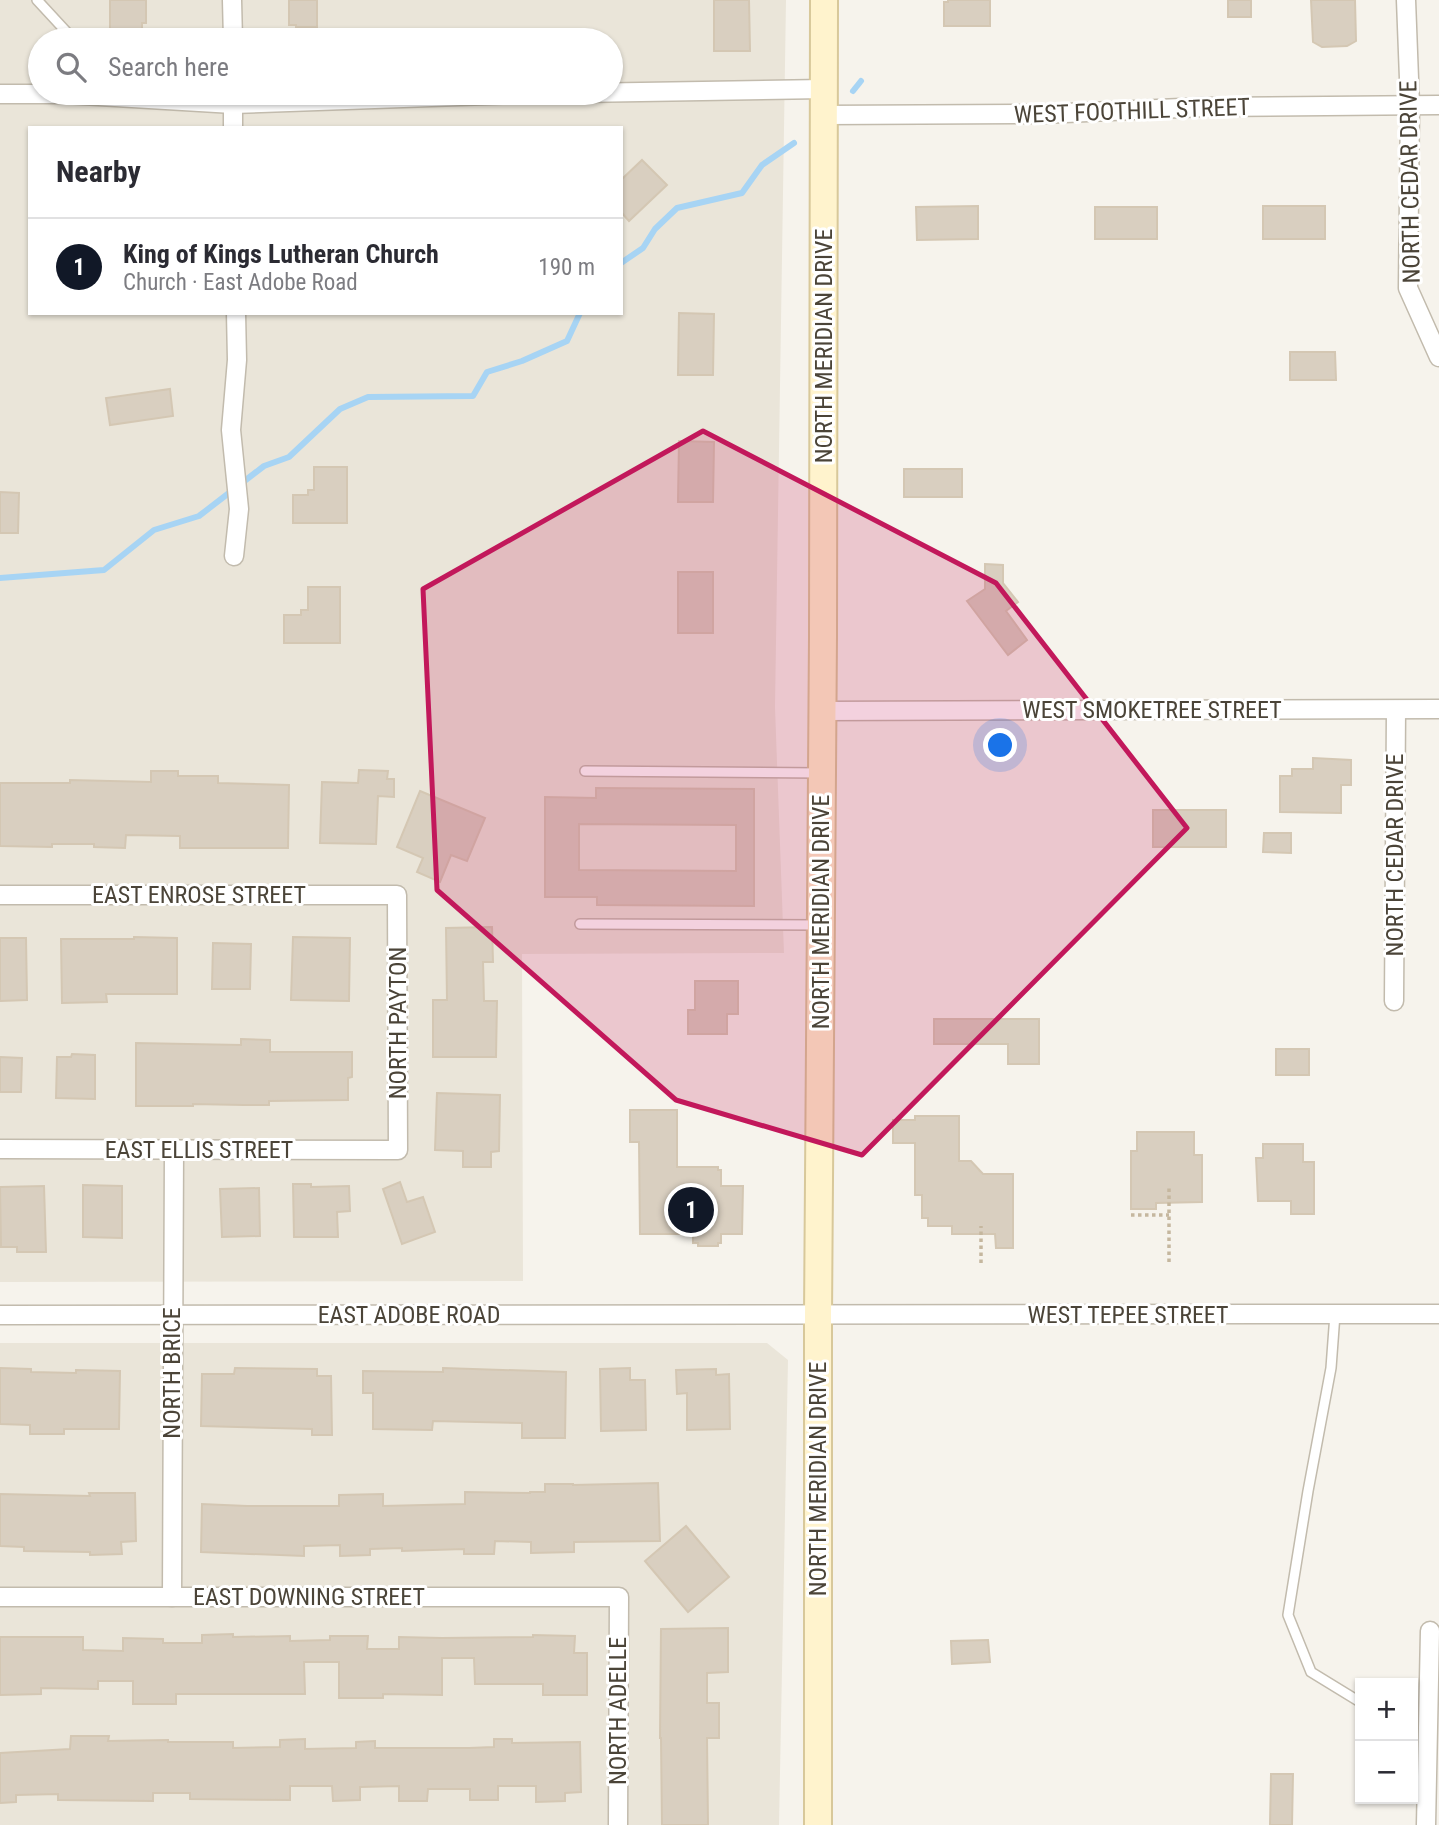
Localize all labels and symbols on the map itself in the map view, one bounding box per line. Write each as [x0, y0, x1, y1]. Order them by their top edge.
street label: NORTH CEDAR DRIVE [1394, 80, 1426, 284]
street label: WEST FOOTHILL STREET [1013, 93, 1251, 129]
street label: NORTH MERIDIAN DRIVE [810, 229, 838, 463]
street label: WEST SMOKETREE STREET [1022, 696, 1282, 724]
your location [983, 728, 1017, 762]
street label: NORTH CEDAR DRIVE [1381, 753, 1409, 956]
street label: NORTH MERIDIAN DRIVE [807, 795, 835, 1029]
street label: EAST ENROSE STREET [92, 881, 306, 909]
street label: NORTH PAYTON [384, 947, 412, 1099]
street label: EAST ELLIS STREET [105, 1136, 293, 1164]
pin: 1 [668, 1184, 714, 1236]
street label: EAST ADOBE ROAD [318, 1301, 500, 1329]
street label: WEST TEPEE STREET [1027, 1301, 1229, 1329]
street label: NORTH BRICE [158, 1307, 186, 1439]
street label: NORTH MERIDIAN DRIVE [804, 1362, 832, 1596]
street label: EAST DOWNING STREET [193, 1583, 425, 1611]
street label: NORTH ADELLE [604, 1637, 632, 1785]

